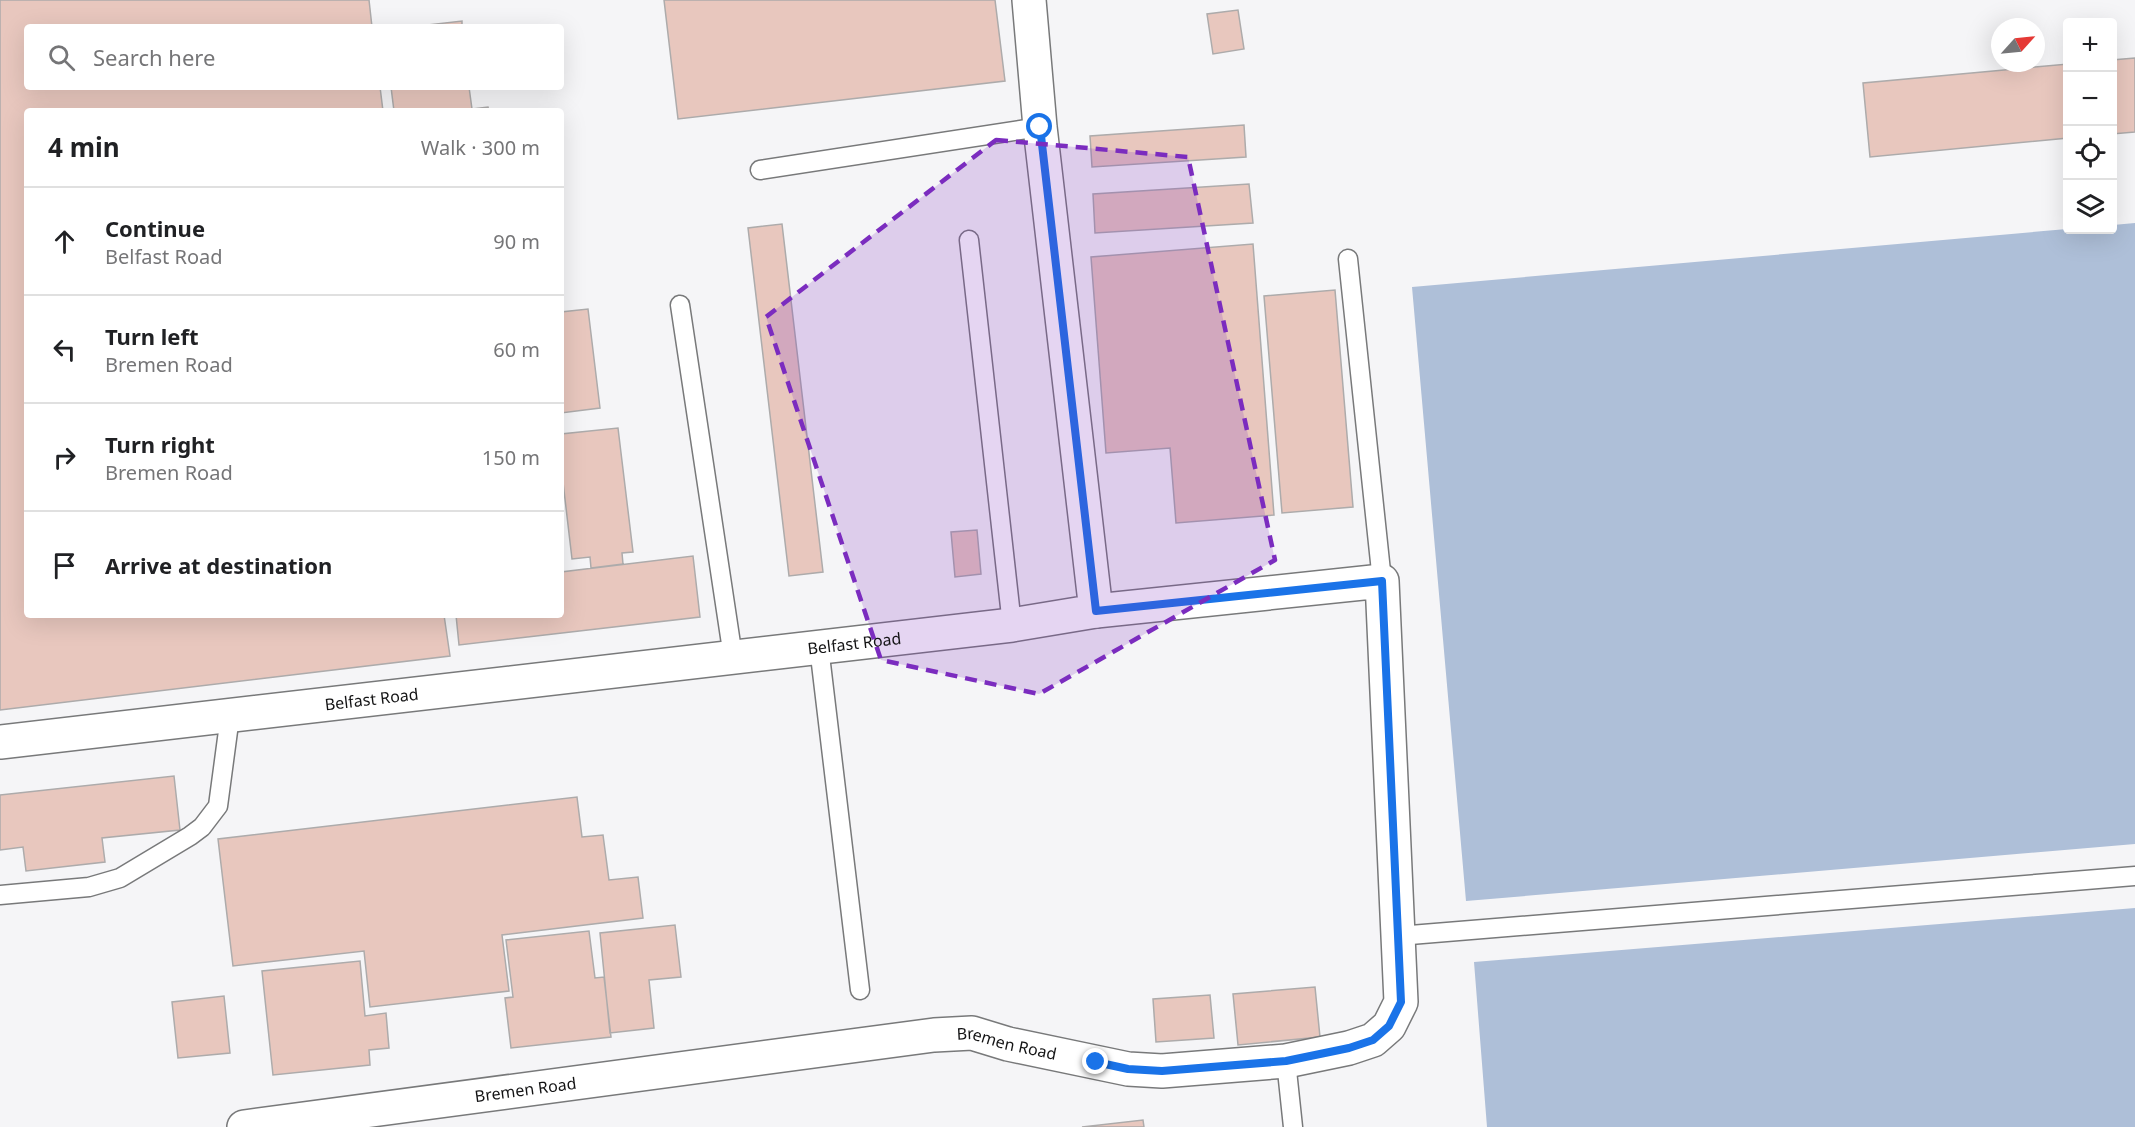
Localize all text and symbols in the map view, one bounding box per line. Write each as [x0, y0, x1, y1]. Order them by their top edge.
north arrow [1991, 18, 2045, 72]
map controls [2063, 18, 2117, 234]
button: + [2063, 18, 2117, 72]
search box [24, 24, 564, 90]
icon: search [45, 41, 78, 74]
text: Search here [93, 42, 215, 72]
button: − [2063, 72, 2117, 126]
route start [1026, 113, 1052, 139]
button: locate [2063, 126, 2117, 180]
text: 4 min [48, 129, 120, 165]
text: Walk · 300 m [421, 134, 540, 161]
button: layers [2063, 180, 2117, 234]
text: Continue [105, 213, 205, 243]
icon: ahead [48, 225, 81, 258]
text: 90 m [493, 228, 540, 255]
text: Belfast Road [105, 243, 223, 270]
text: Turn left [105, 321, 199, 351]
icon: left [48, 333, 81, 366]
text: 60 m [493, 336, 540, 363]
text: Bremen Road [105, 351, 233, 378]
text: Turn right [105, 429, 215, 459]
icon: right [48, 441, 81, 474]
text: 150 m [482, 444, 540, 471]
text: Bremen Road [105, 459, 233, 486]
icon: arrive [48, 549, 81, 582]
text: Arrive at destination [105, 550, 332, 580]
street label: Belfast Road [806, 627, 902, 660]
street label: Belfast Road [323, 683, 420, 715]
street label: Bremen Road [956, 1022, 1059, 1065]
route end [1082, 1048, 1108, 1074]
street label: Bremen Road [473, 1072, 578, 1107]

